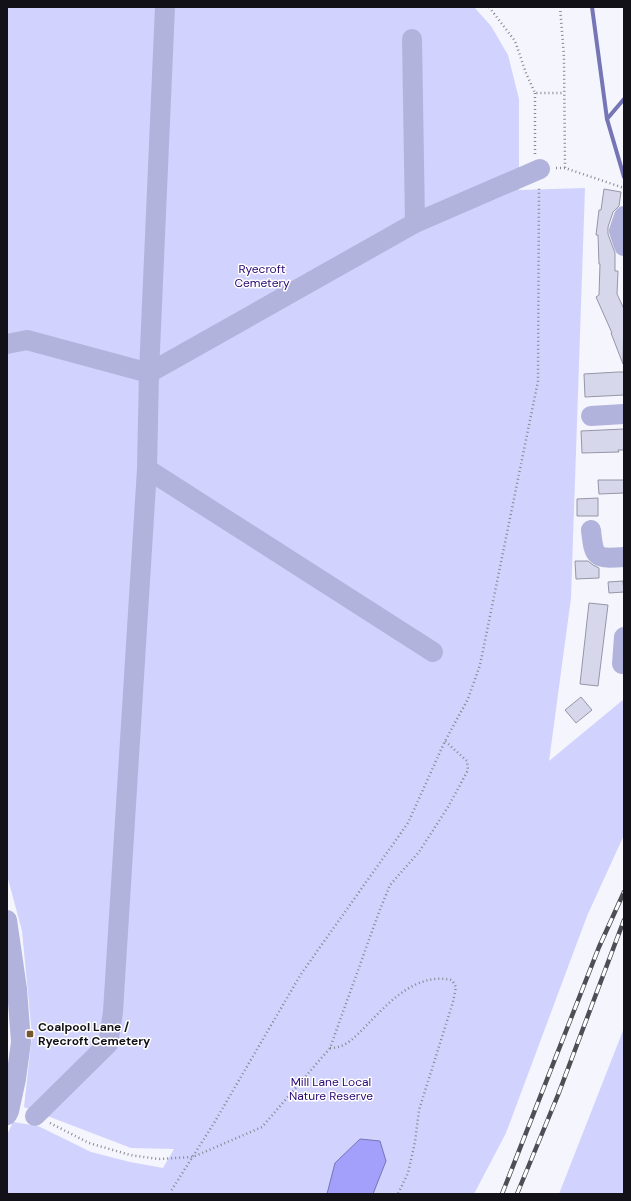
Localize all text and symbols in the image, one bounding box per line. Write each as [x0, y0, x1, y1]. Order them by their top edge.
park label: Ryecroft Cemetery [234, 261, 290, 291]
place label: Coalpool Lane / Ryecroft Cemetery [38, 1019, 151, 1049]
marker: Coalpool Lane / Ryecroft Cemetery [25, 1029, 35, 1039]
park label: Mill Lane Local Nature Reserve [289, 1074, 373, 1104]

